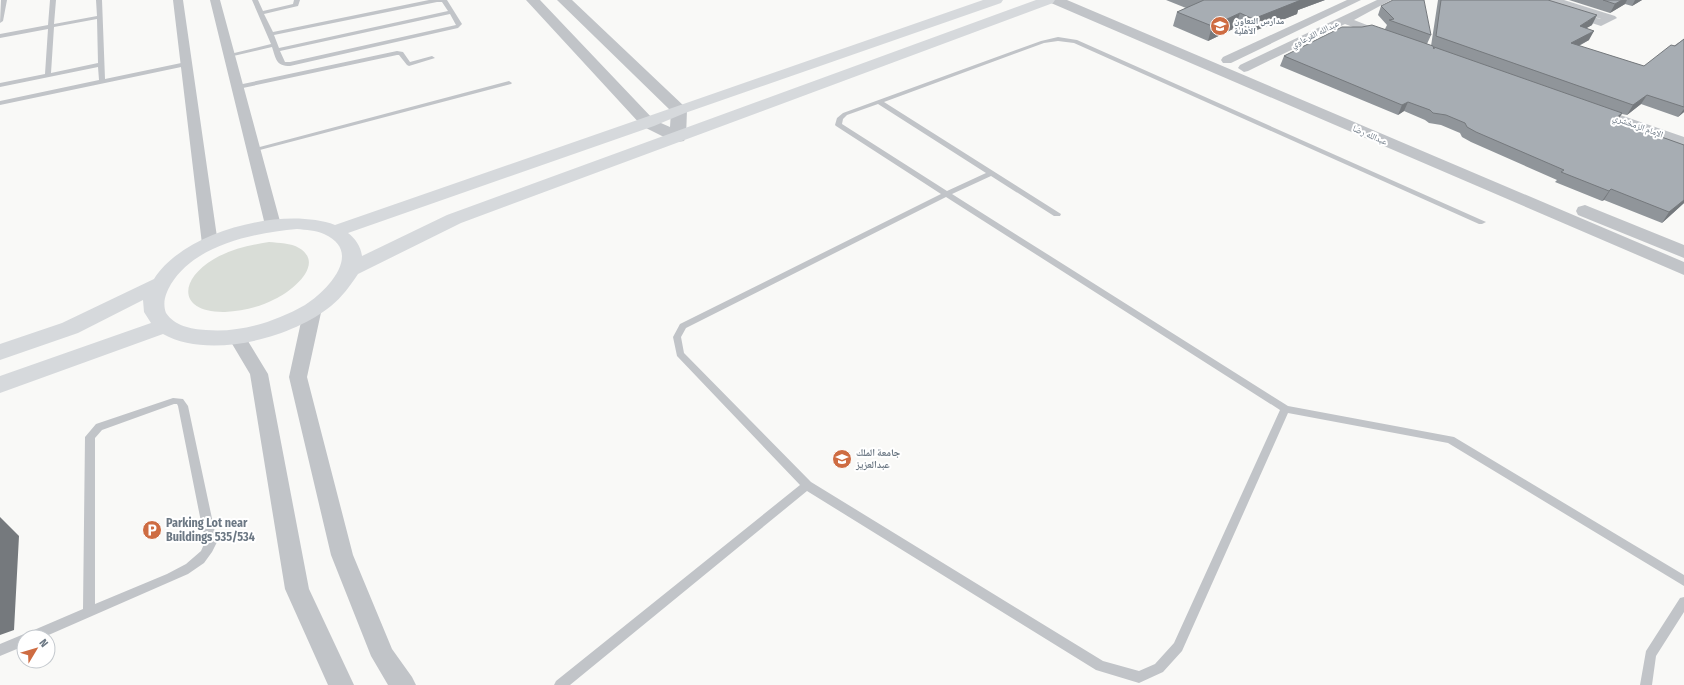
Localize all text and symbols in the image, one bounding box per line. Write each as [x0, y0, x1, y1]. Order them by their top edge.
school or university icon: مدارس التعاون الأهلية [1209, 15, 1231, 37]
place label: مدارس التعاون الأهلية [1234, 16, 1284, 36]
street label: عبدالله القرعاوي [1290, 18, 1342, 52]
street label: الإمام الزمخشري [1611, 112, 1664, 142]
street label: عبدالله رضا [1351, 123, 1389, 147]
place label: جامعة الملك عبدالعزيز [855, 447, 901, 471]
school or university icon: جامعة الملك عبدالعزيز [831, 448, 853, 470]
place label: Parking Lot near Buildings 535/534 [166, 516, 255, 544]
parking icon: Parking Lot near Buildings 535/534 [141, 519, 163, 541]
north arrow [16, 629, 56, 669]
text: N [36, 637, 51, 650]

